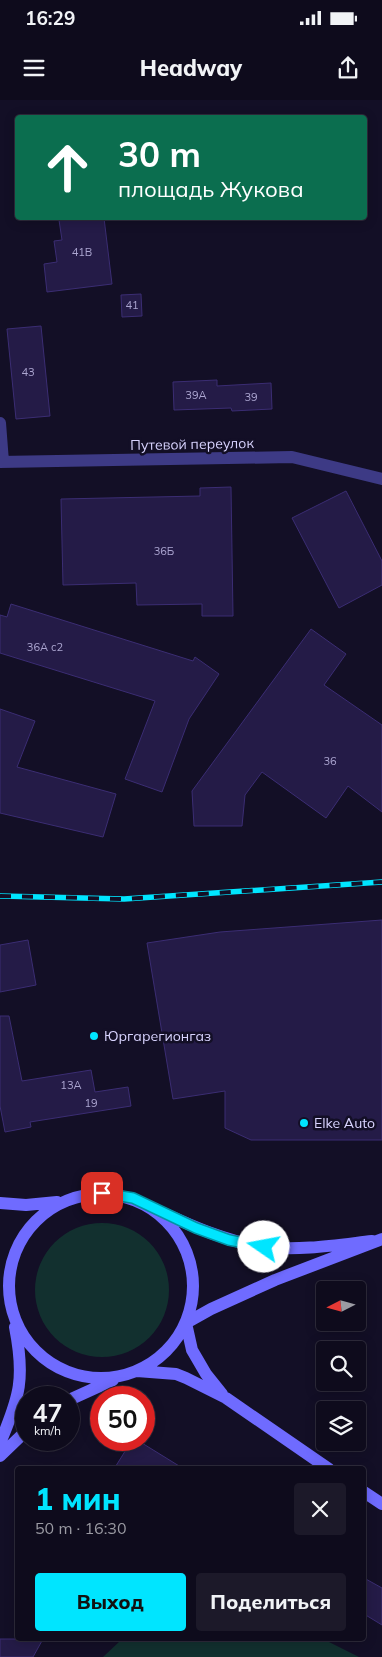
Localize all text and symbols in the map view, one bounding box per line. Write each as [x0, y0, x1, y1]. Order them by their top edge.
text: 16:29 [25, 6, 75, 30]
icon: menu [20, 54, 48, 82]
text: Headway [140, 54, 242, 82]
icon: share [334, 54, 362, 82]
text: 30 m [118, 132, 201, 176]
icon: ahead [35, 135, 100, 200]
text: площадь Жукова [118, 175, 304, 203]
house number: 41В [72, 245, 92, 259]
house number: 41 [125, 298, 139, 312]
house number: 43 [21, 365, 35, 379]
house number: 39А [185, 388, 207, 402]
house number: 39 [244, 390, 258, 404]
street label: Путевой переулок [130, 434, 254, 454]
house number: 36Б [154, 544, 174, 558]
house number: 36А с2 [27, 640, 64, 654]
house number: 36 [323, 754, 337, 768]
place label: Юргарегионгаз [104, 1027, 211, 1045]
marker: Юргарегионгаз [88, 1030, 100, 1042]
house number: 13А [60, 1078, 82, 1092]
house number: 19 [84, 1096, 98, 1110]
place label: Elke Auto [314, 1114, 375, 1132]
marker: Elke Auto [298, 1117, 310, 1129]
pin [81, 1172, 123, 1214]
icon: arrive [88, 1179, 116, 1207]
position arrow [237, 1220, 289, 1272]
north arrow [316, 1281, 366, 1331]
map controls [316, 1281, 366, 1451]
button: search [316, 1341, 366, 1391]
speed limit sign: 50 [90, 1386, 155, 1451]
text: 47 [32, 1397, 63, 1428]
button: layers [316, 1401, 366, 1451]
text: km/h [34, 1423, 61, 1438]
text: 1 мин [35, 1480, 121, 1518]
button: close [294, 1483, 346, 1535]
text: 50 m · 16:30 [35, 1518, 127, 1538]
button: Выход [35, 1573, 186, 1631]
button: Поделиться [196, 1573, 346, 1631]

